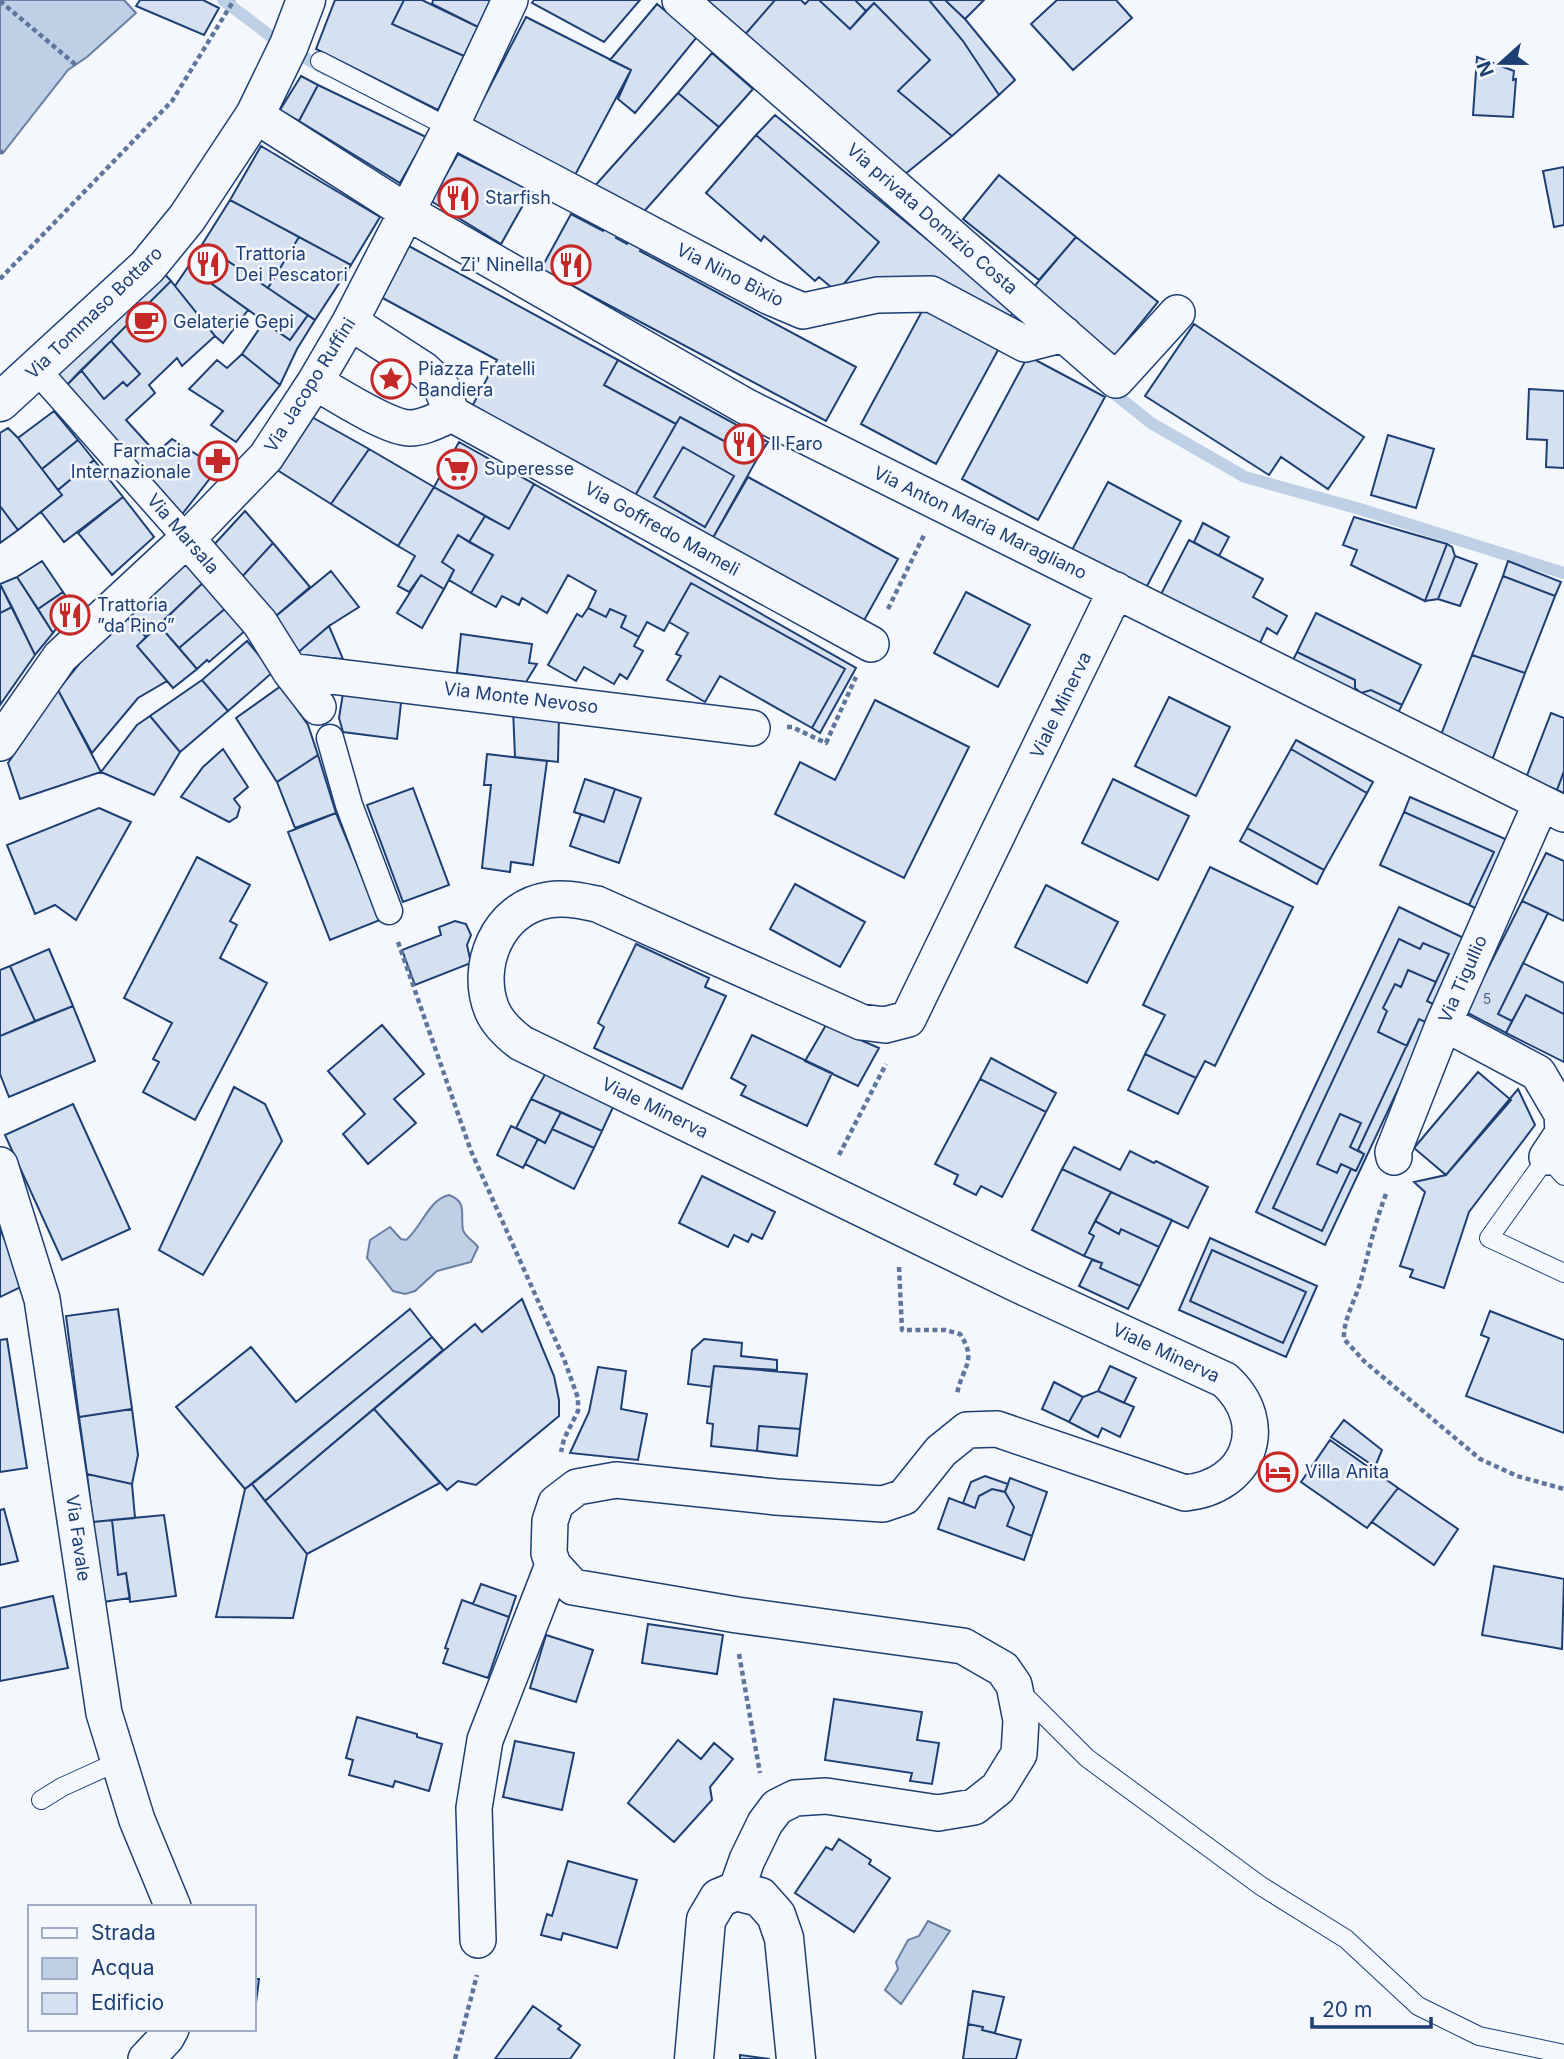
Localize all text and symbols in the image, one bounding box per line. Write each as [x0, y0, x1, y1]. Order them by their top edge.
north arrow [1466, 28, 1536, 98]
text: N [1472, 58, 1499, 80]
street label: Via privata Domizio Costa [843, 139, 1022, 298]
restaurant icon: Starfish [437, 177, 479, 219]
place label: Starfish [485, 187, 551, 208]
street label: Via Nino Bixio [673, 239, 787, 311]
street label: Via Tommaso Bottaro [21, 242, 166, 383]
restaurant icon: Trattoria Dei Pescatori [187, 243, 229, 285]
place label: Trattoria Dei Pescatori [235, 243, 348, 285]
restaurant icon: Zi' Ninella [550, 244, 592, 286]
place label: Zi' Ninella [460, 254, 544, 275]
cafe icon: Gelaterie Gepi [125, 301, 167, 343]
place label: Gelaterie Gepi [173, 311, 294, 332]
street label: Via Jacopo Ruffini [260, 314, 359, 456]
place icon: Piazza Fratelli Bandiera [370, 358, 412, 400]
place label: Piazza Fratelli Bandiera [418, 358, 535, 400]
restaurant icon: Il Faro [723, 423, 765, 465]
place label: Il Faro [771, 433, 823, 454]
place label: Farmacia Internazionale [71, 440, 191, 482]
pharmacy icon: Farmacia Internazionale [197, 440, 239, 482]
supermarket icon: Superesse [436, 448, 478, 490]
place label: Superesse [484, 458, 574, 479]
street label: Via Anton Maria Maragliano [870, 462, 1090, 583]
street label: Via Goffredo Mameli [581, 477, 743, 580]
street label: Via Marsala [143, 489, 224, 578]
restaurant icon: Trattoria ”da Pino” [49, 594, 91, 636]
place label: Trattoria ”da Pino” [97, 594, 175, 636]
street label: Viale Minerva [1026, 648, 1095, 761]
street label: Via Monte Nevoso [443, 678, 599, 717]
street label: Via Tigullio [1434, 932, 1491, 1026]
house number: 5 [1483, 990, 1491, 1007]
street label: Viale Minerva [599, 1073, 712, 1142]
street label: Viale Minerva [1109, 1319, 1223, 1387]
hotel icon: Villa Anita [1257, 1451, 1299, 1493]
place label: Villa Anita [1305, 1461, 1389, 1482]
street label: Via Favale [62, 1493, 95, 1582]
legend [28, 1905, 256, 2031]
text: Strada [91, 1920, 156, 1945]
text: Acqua [91, 1955, 155, 1980]
scale bar [1312, 1986, 1431, 2030]
text: Edificio [91, 1990, 164, 2015]
text: 20 m [1322, 1997, 1372, 2022]

